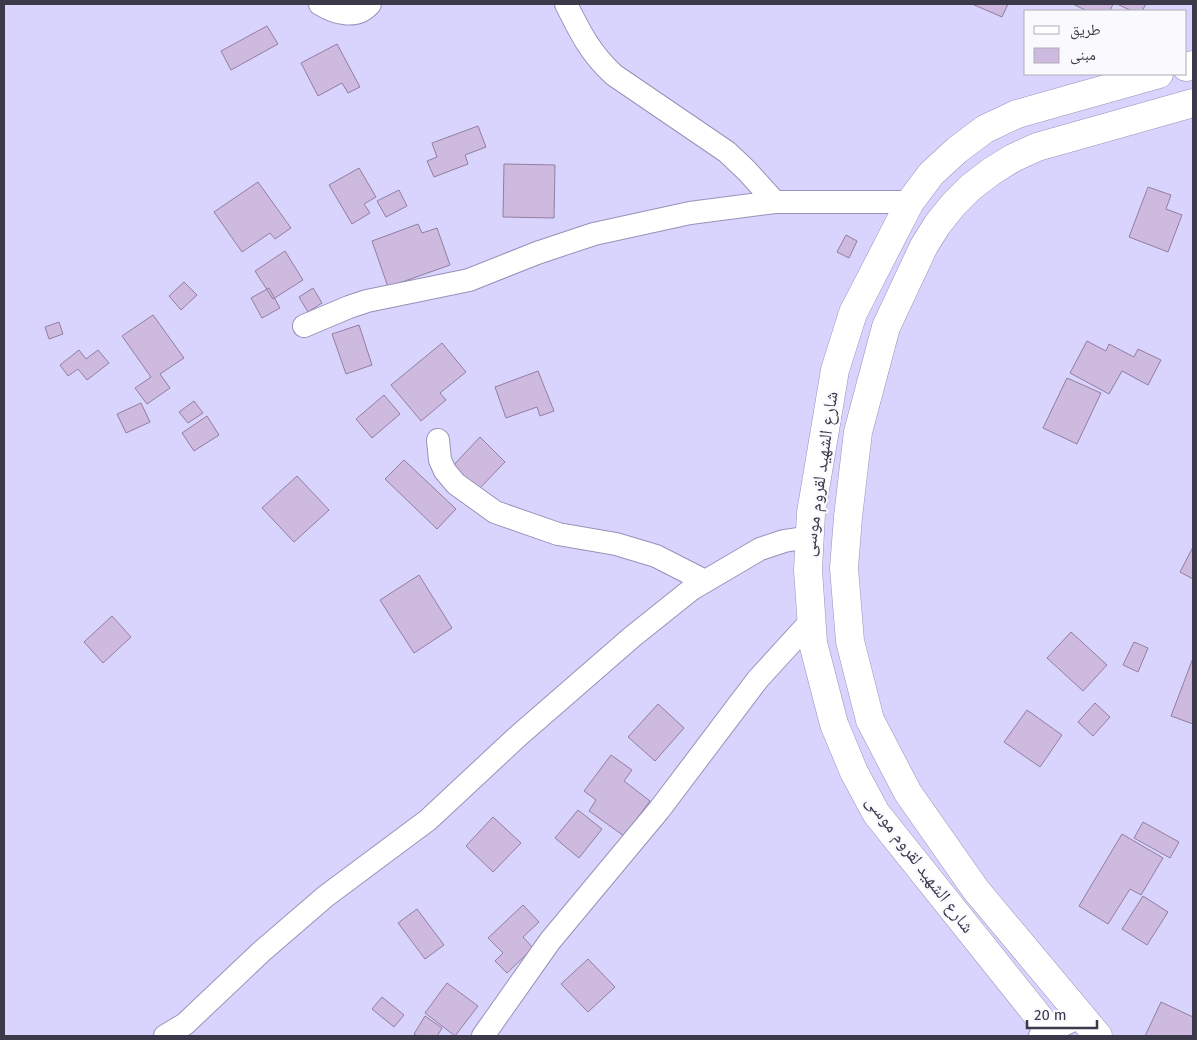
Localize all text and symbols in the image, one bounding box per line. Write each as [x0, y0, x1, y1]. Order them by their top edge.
legend [1024, 10, 1187, 75]
text: طريق [1070, 21, 1101, 40]
text: مبنى [1070, 46, 1096, 65]
street label: شارع الشهيد لقروم موسى [798, 390, 843, 558]
street label: شارع الشهيد لقروم موسى [860, 791, 979, 938]
scale bar [1027, 998, 1097, 1030]
text: 20 m [1034, 1006, 1067, 1024]

